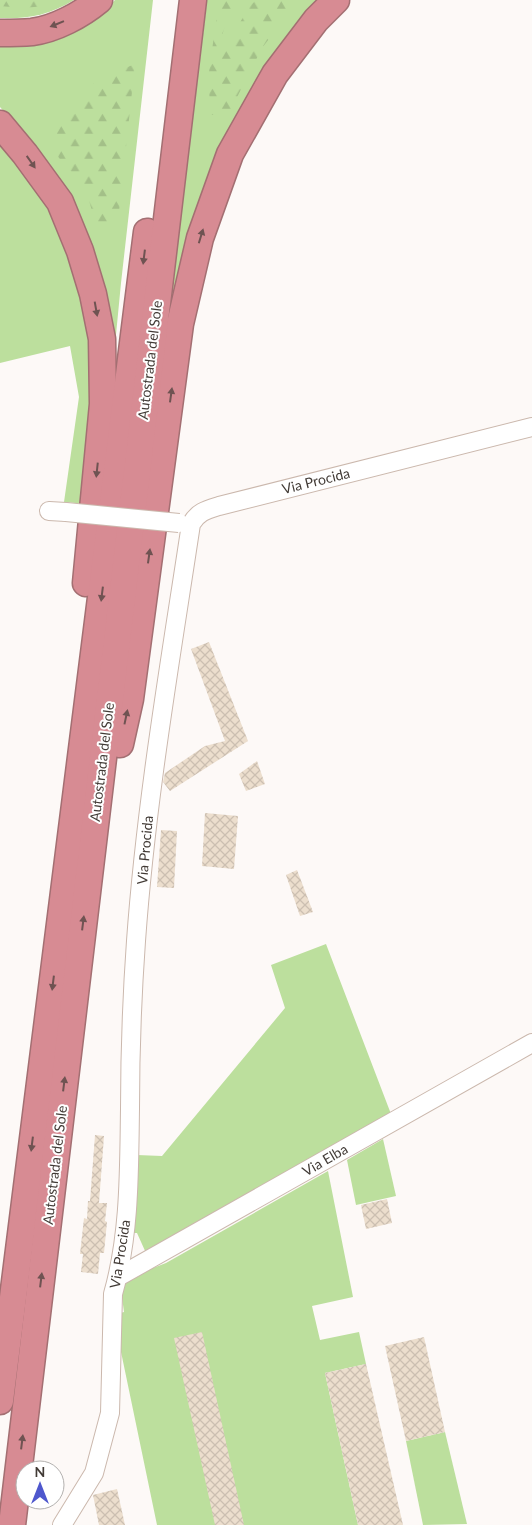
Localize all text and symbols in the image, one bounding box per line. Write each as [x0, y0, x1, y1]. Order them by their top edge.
one-way arrow [49, 21, 64, 28]
one-way arrow [26, 155, 36, 169]
one-way arrow [198, 228, 205, 243]
one-way arrow [140, 249, 148, 265]
street label: Autostrada del Sole [134, 299, 165, 420]
one-way arrow [92, 301, 100, 316]
one-way arrow [167, 387, 175, 403]
one-way arrow [93, 463, 101, 479]
street label: Via Procida [280, 464, 352, 497]
one-way arrow [145, 548, 153, 564]
one-way arrow [98, 586, 106, 602]
street label: Autostrada del Sole [86, 701, 117, 822]
one-way arrow [122, 710, 130, 725]
street label: Via Procida [133, 815, 156, 885]
one-way arrow [79, 915, 87, 931]
one-way arrow [49, 975, 57, 991]
one-way arrow [60, 1076, 68, 1092]
street label: Autostrada del Sole [39, 1104, 70, 1225]
one-way arrow [28, 1136, 36, 1152]
street label: Via Elba [299, 1140, 350, 1179]
street label: Via Procida [106, 1218, 133, 1289]
one-way arrow [37, 1272, 45, 1288]
one-way arrow [18, 1434, 26, 1450]
north arrow [15, 1460, 65, 1510]
text: N [35, 1463, 45, 1480]

